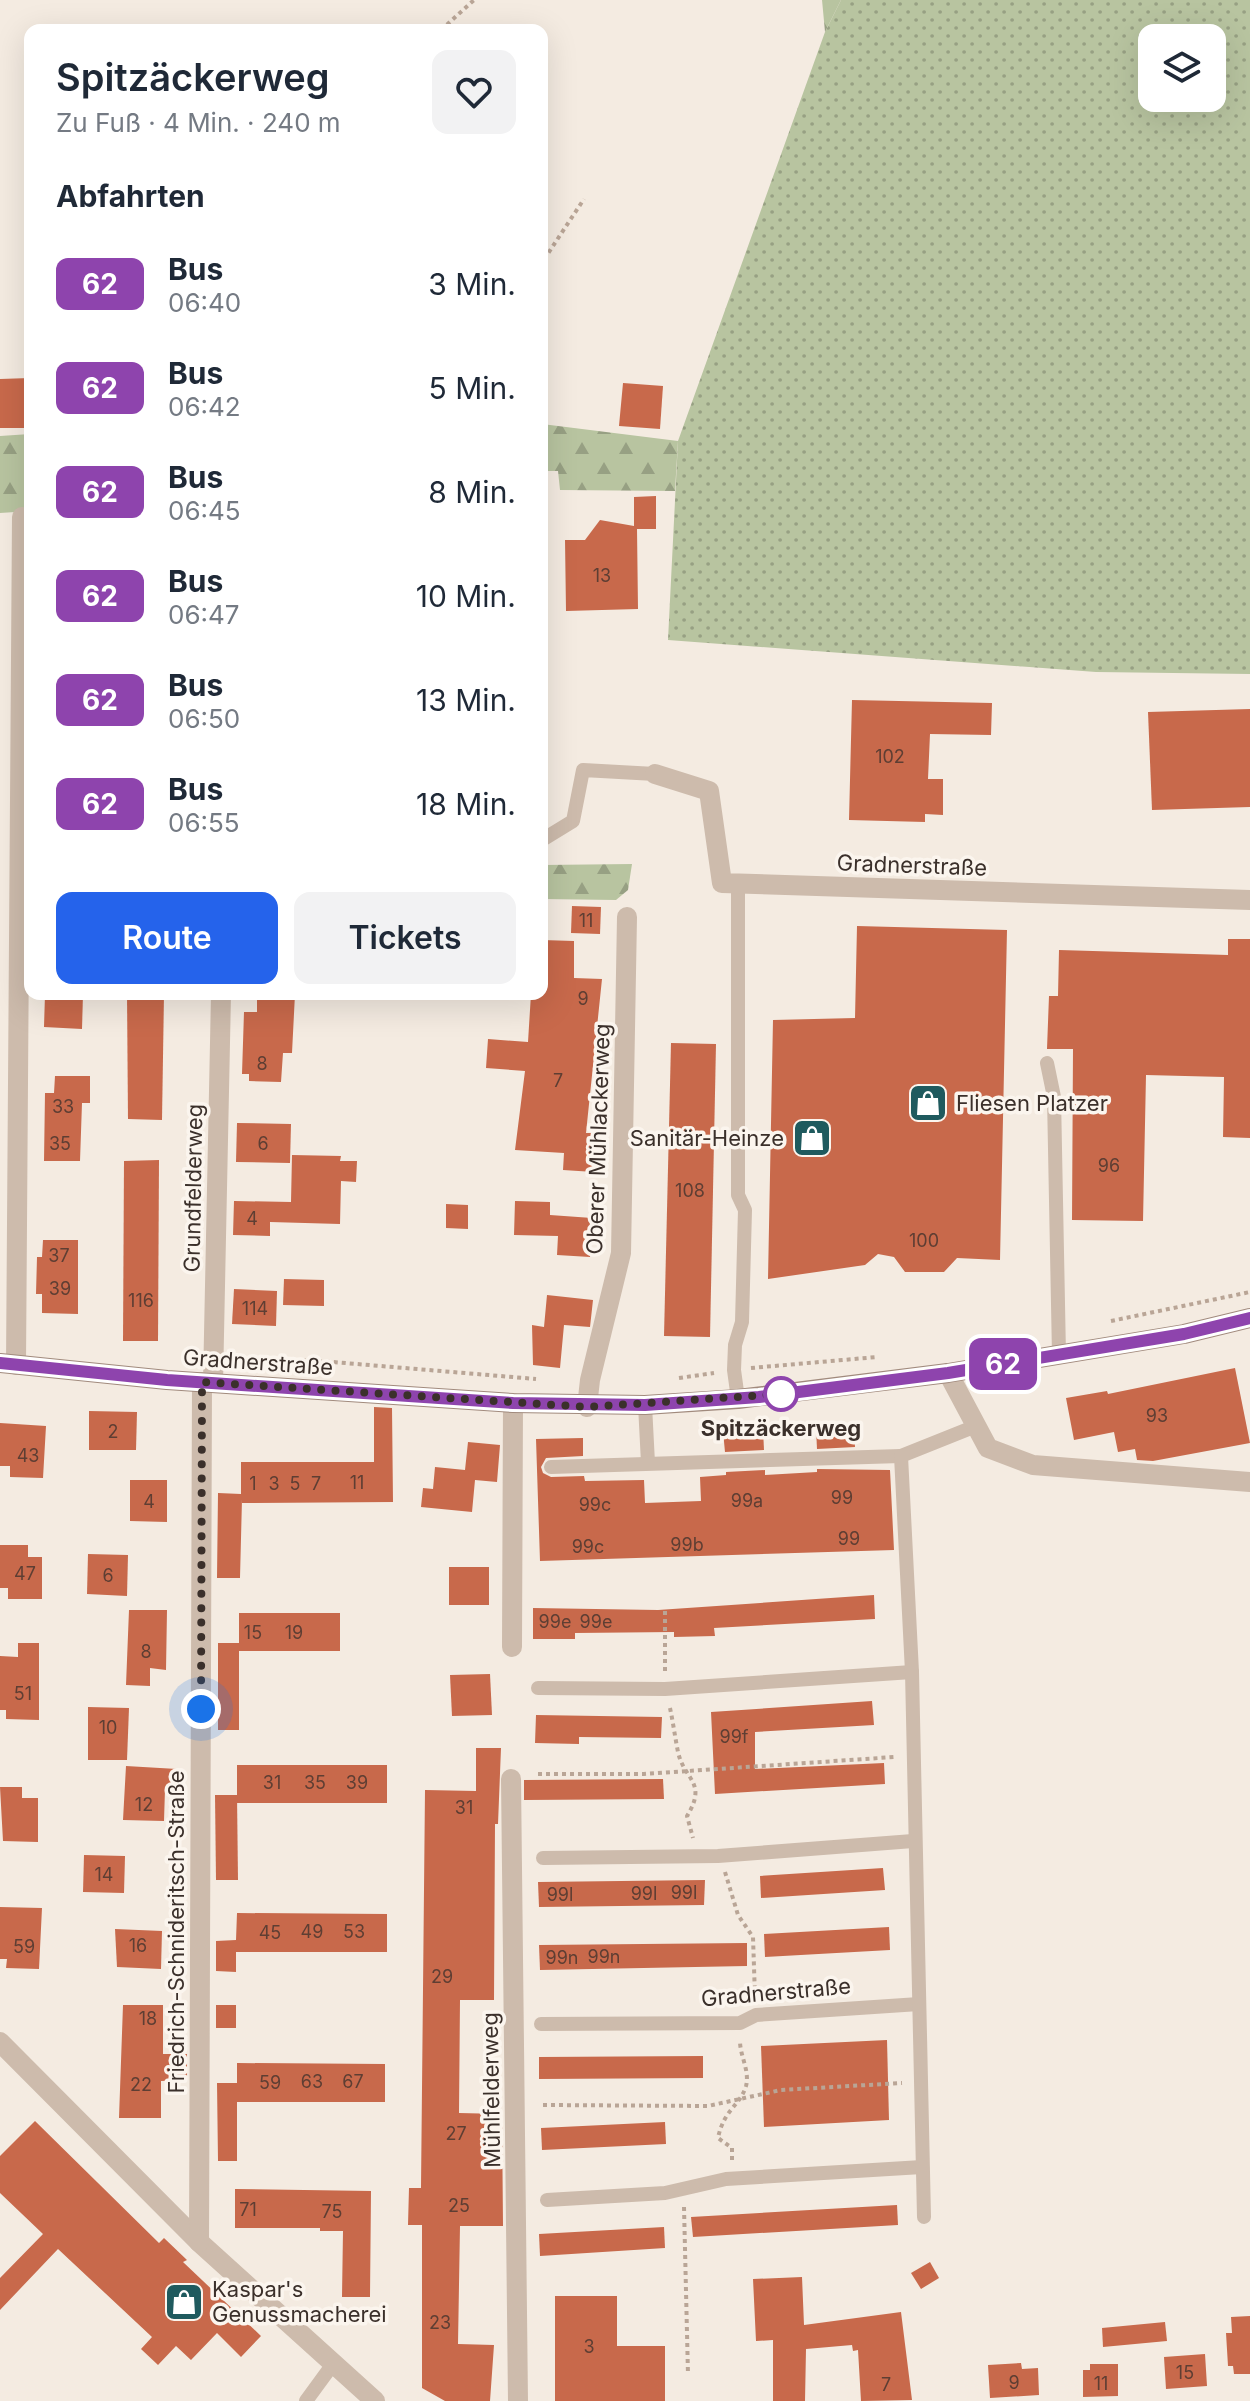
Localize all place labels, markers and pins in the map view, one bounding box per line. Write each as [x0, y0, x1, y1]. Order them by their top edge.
shop icon: Fliesen Platzer [907, 1082, 949, 1124]
place label: Fliesen Platzer [956, 1090, 1108, 1116]
shop icon: Sanitär-Heinze [791, 1117, 833, 1159]
place label: Sanitär-Heinze [630, 1125, 784, 1151]
marker: Spitzäckerweg [764, 1377, 798, 1411]
place label: Spitzäckerweg [701, 1415, 861, 1441]
place label: Kaspar's Genussmacherei [212, 2276, 387, 2327]
shop icon: Kaspar's Genussmacherei [163, 2281, 205, 2323]

